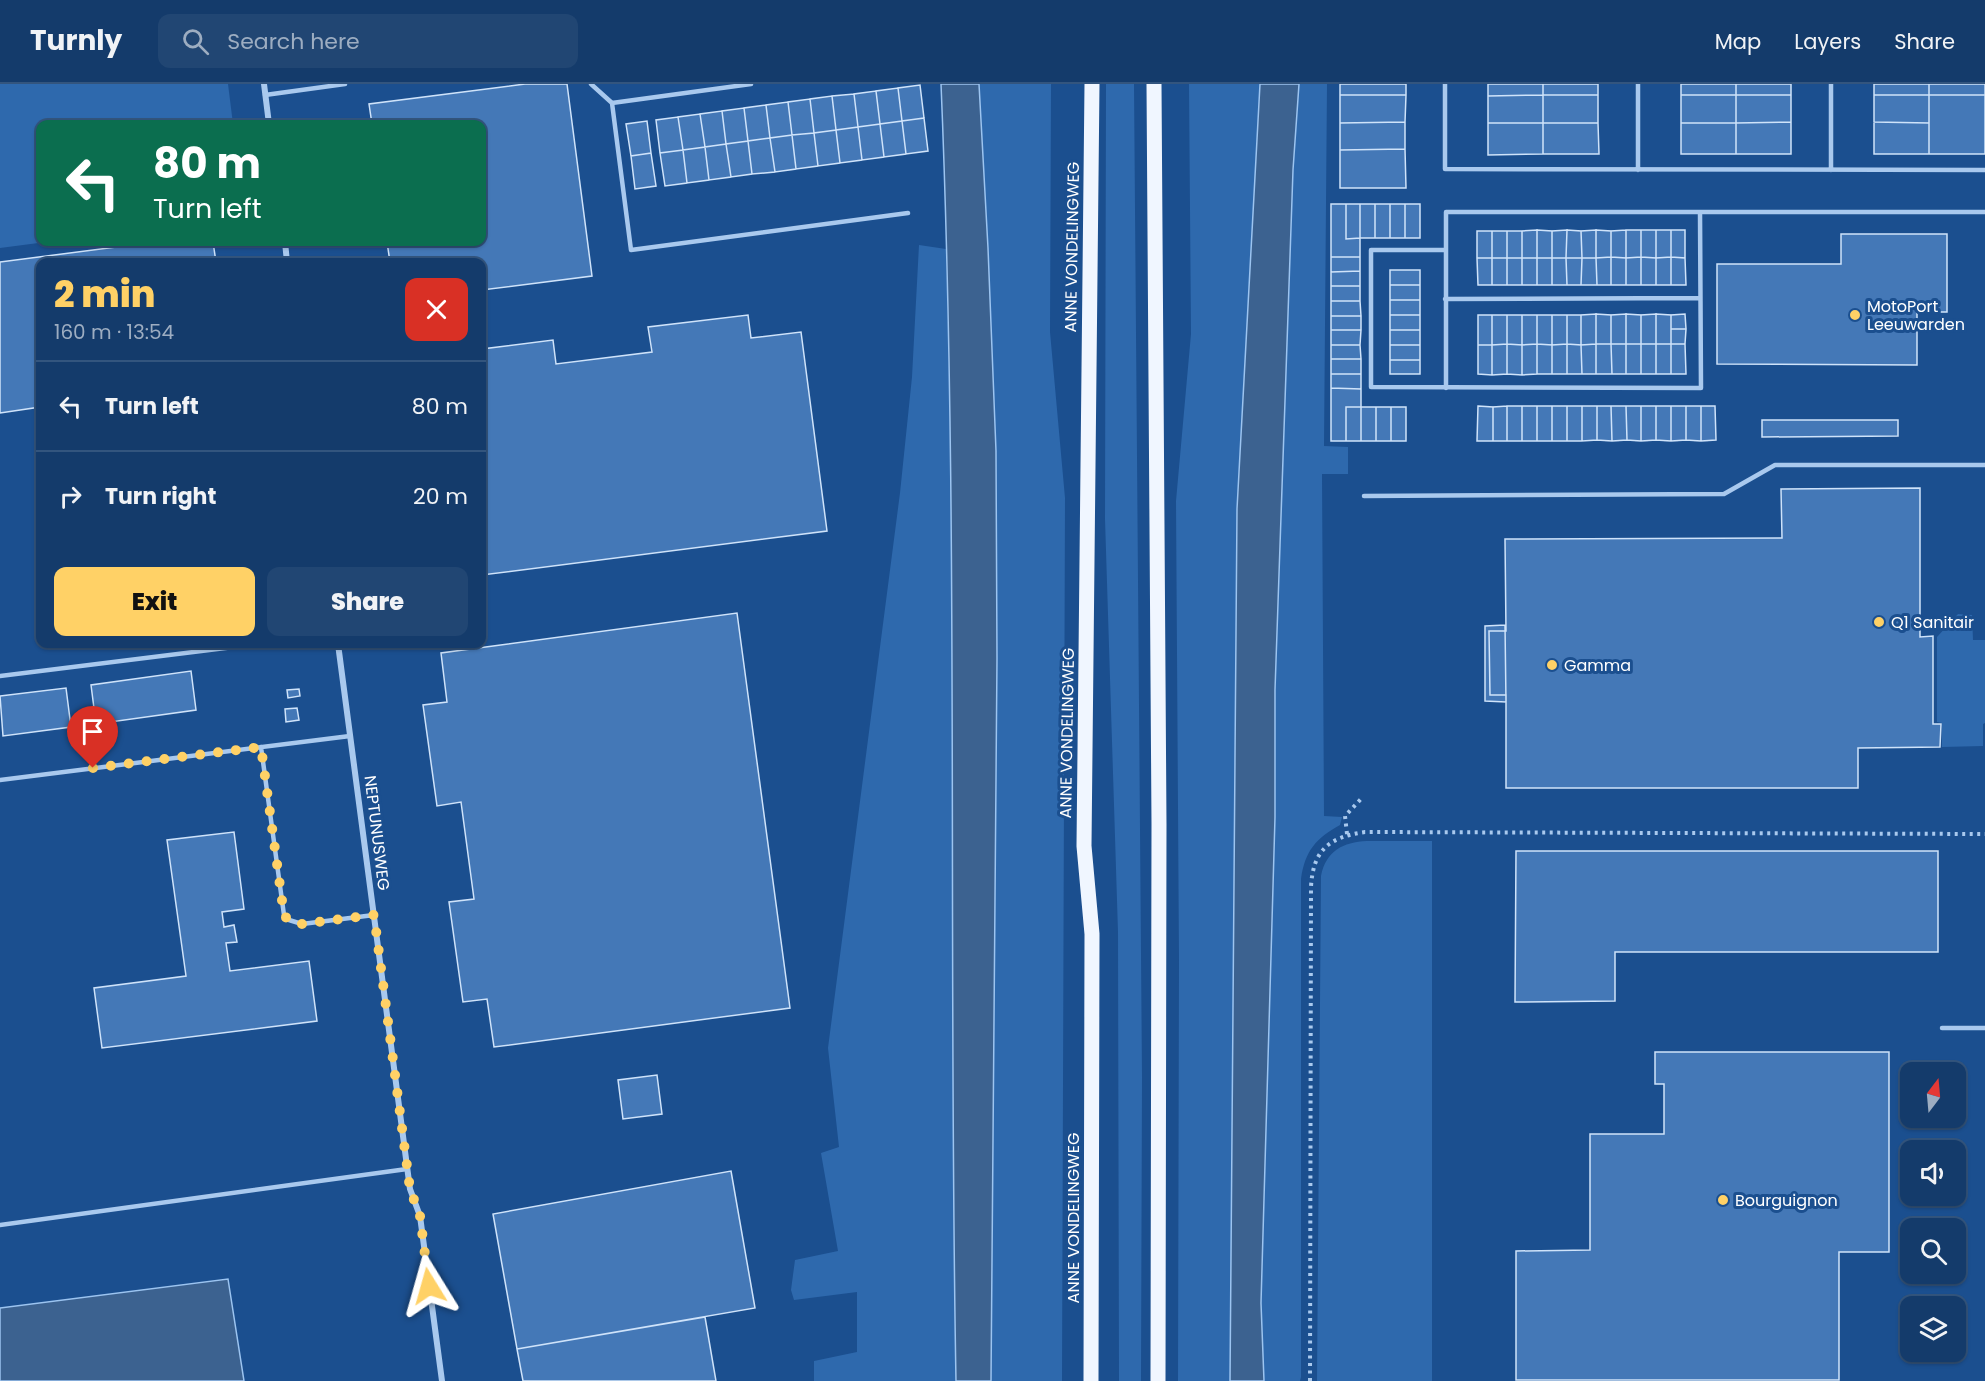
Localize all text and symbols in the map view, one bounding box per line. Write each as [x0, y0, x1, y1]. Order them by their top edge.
search box [158, 14, 578, 68]
text: Turnly [30, 21, 122, 60]
icon: search [179, 25, 212, 58]
text: Search here [227, 26, 360, 57]
text: Map [1715, 27, 1761, 56]
text: Layers [1794, 27, 1861, 56]
text: Share [1894, 27, 1955, 56]
text: 80 m [153, 134, 261, 193]
icon: left [54, 144, 132, 222]
street label: ANNE VONDELINGWEG [1059, 161, 1085, 333]
text: Turn left [153, 190, 262, 227]
text: 2 min [54, 269, 156, 320]
button: close [405, 278, 468, 341]
place label: MotoPort Leeuwarden [1867, 295, 1965, 336]
marker: MotoPort Leeuwarden [1848, 308, 1862, 322]
text: 160 m · 13:54 [54, 318, 174, 346]
icon: left [54, 390, 87, 423]
text: Turn left [105, 391, 199, 422]
text: 80 m [412, 391, 468, 422]
icon: right [54, 480, 87, 513]
text: Turn right [105, 481, 216, 512]
text: 20 m [413, 481, 468, 512]
button: Exit [54, 567, 255, 636]
button: Share [267, 567, 468, 636]
place label: Q1 Sanitair [1891, 611, 1974, 634]
marker: Q1 Sanitair [1872, 615, 1886, 629]
street label: ANNE VONDELINGWEG [1054, 647, 1080, 819]
place label: Gamma [1564, 654, 1631, 677]
marker: Gamma [1545, 658, 1559, 672]
pin [67, 706, 118, 768]
icon: arrive [76, 715, 109, 748]
street label: NEPTUNUSWEG [359, 774, 395, 892]
north arrow [1900, 1062, 1966, 1128]
map controls [1900, 1062, 1966, 1362]
street label: ANNE VONDELINGWEG [1062, 1133, 1085, 1303]
button: sound [1900, 1140, 1966, 1206]
place label: Bourguignon [1735, 1189, 1838, 1212]
marker: Bourguignon [1716, 1193, 1730, 1207]
button: search [1900, 1218, 1966, 1284]
position arrow [397, 1254, 461, 1318]
button: layers [1900, 1296, 1966, 1362]

